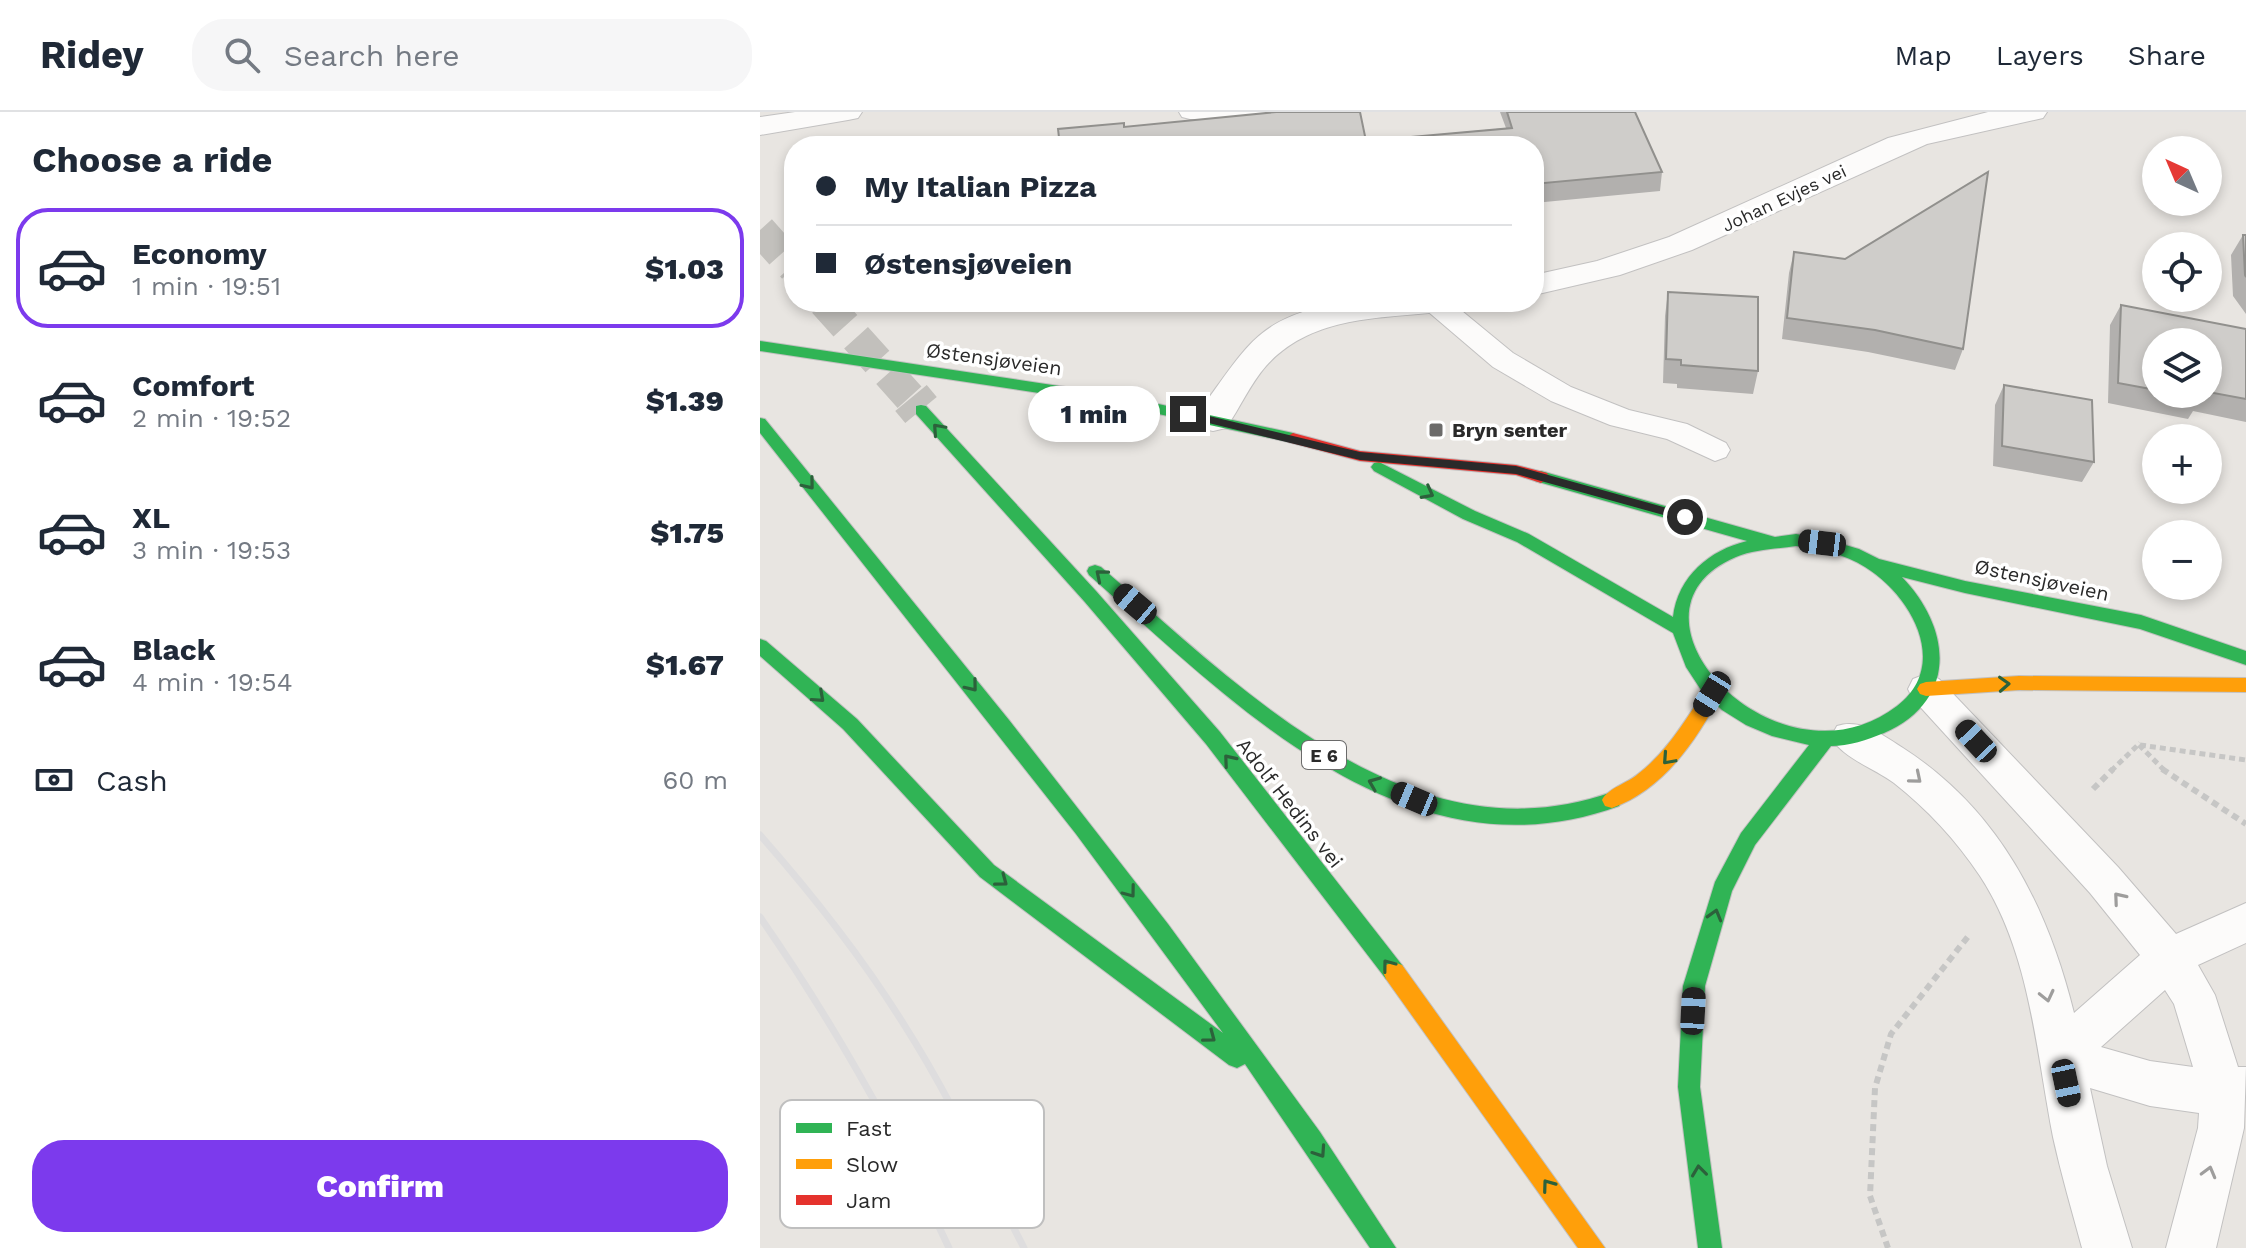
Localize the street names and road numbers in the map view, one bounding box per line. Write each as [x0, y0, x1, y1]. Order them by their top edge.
street label: Johan Evjes vei [1719, 160, 1849, 236]
street label: Østensjøveien [925, 338, 1063, 380]
street label: Østensjøveien [1973, 554, 2111, 606]
street label: Adolf Hedins vei [1232, 733, 1348, 873]
road number: E 6 [1302, 741, 1346, 769]

